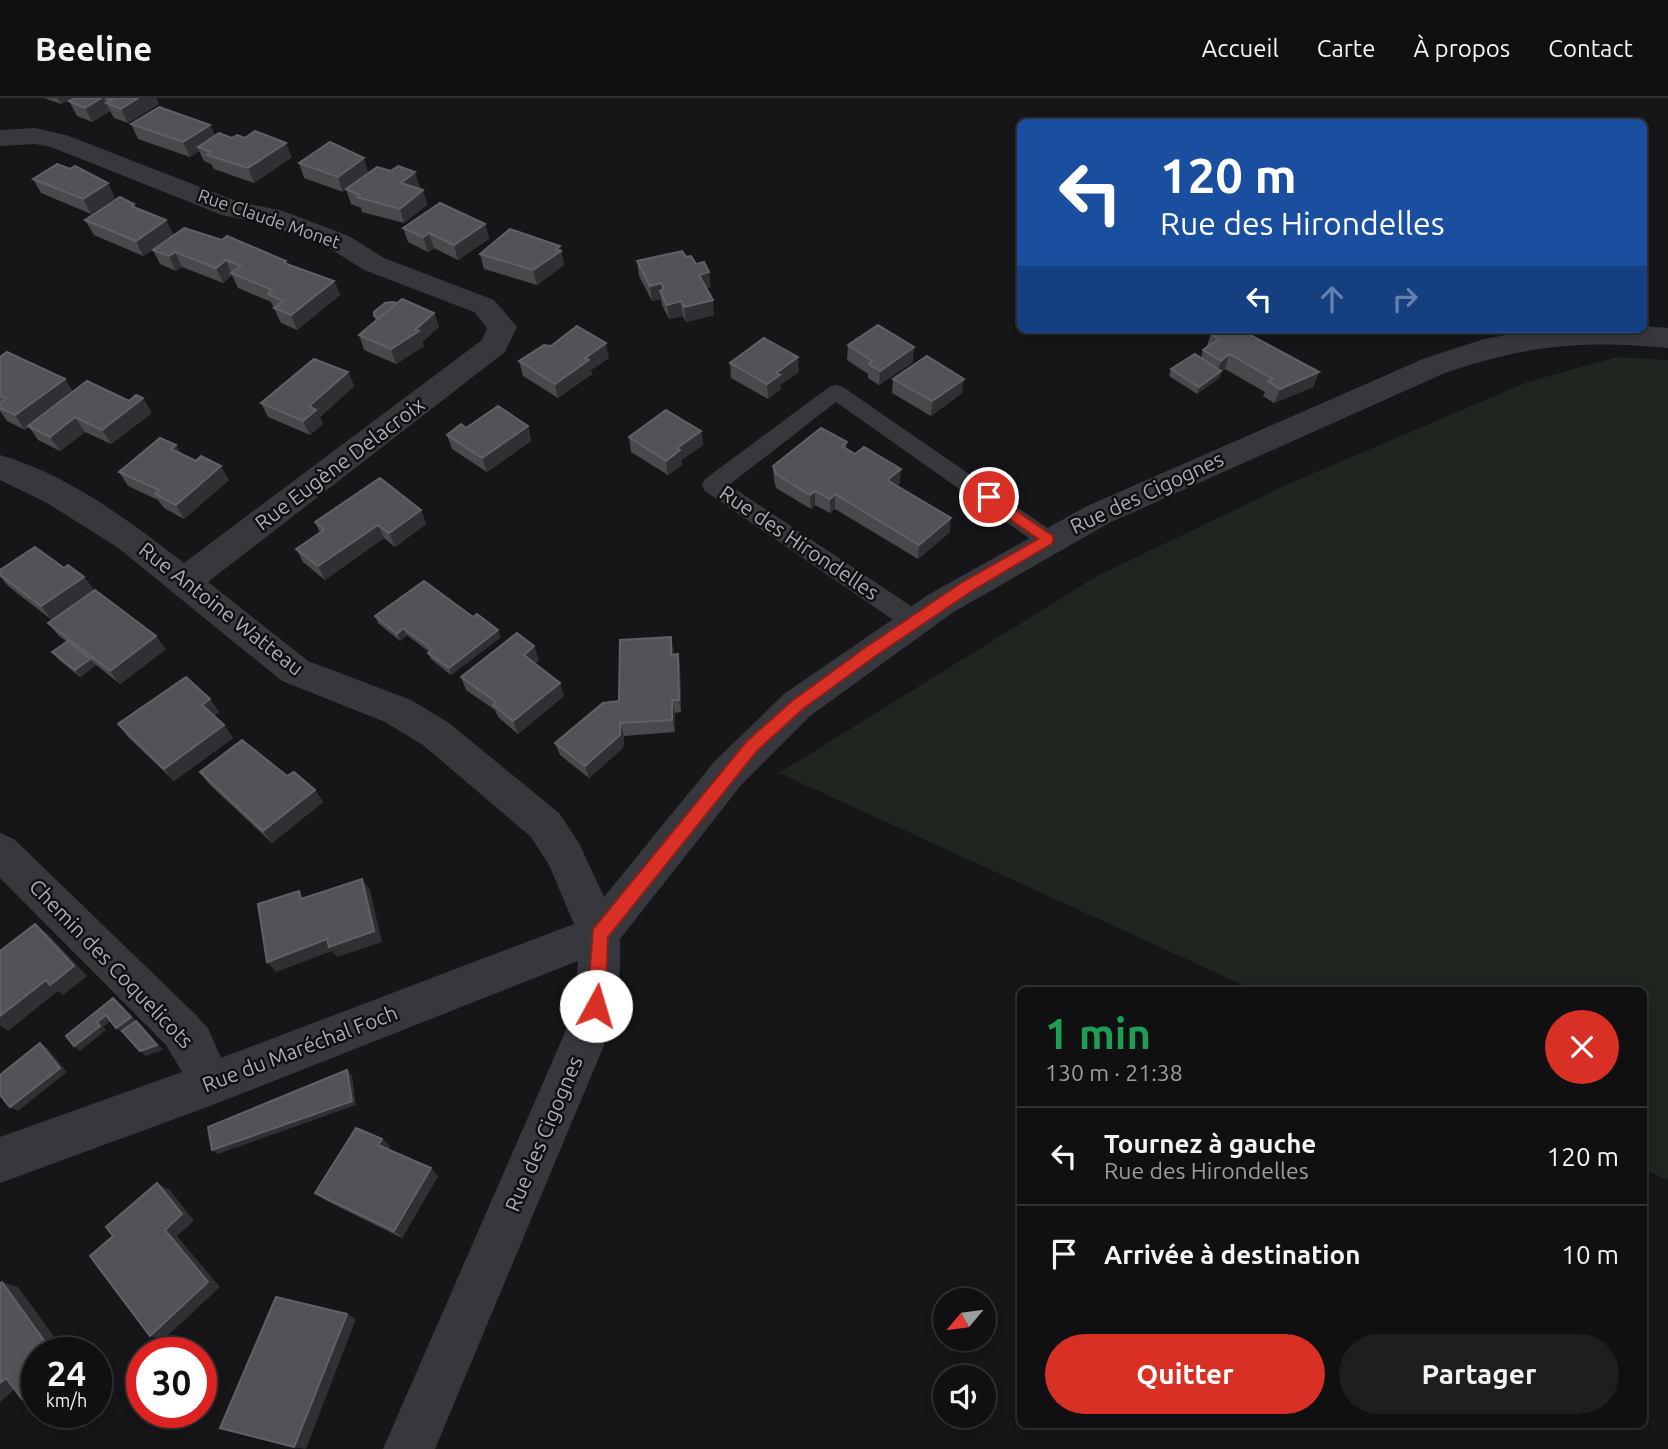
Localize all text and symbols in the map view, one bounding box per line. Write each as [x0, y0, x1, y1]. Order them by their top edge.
text: Beeline [35, 30, 152, 67]
text: Accueil [1202, 35, 1279, 62]
text: Carte [1317, 35, 1376, 62]
text: À propos [1414, 35, 1510, 62]
text: Contact [1548, 35, 1633, 62]
icon: left [1045, 147, 1136, 238]
text: 120 m [1160, 147, 1297, 202]
street label: Rue Claude Monet [196, 184, 343, 252]
text: Rue des Hirondelles [1160, 205, 1445, 241]
icon: left [1240, 280, 1278, 318]
icon: ahead [1313, 280, 1351, 318]
icon: right [1386, 280, 1424, 318]
street label: Rue Eugène Delacroix [250, 392, 429, 535]
street label: Rue des Cigognes [1066, 446, 1227, 538]
pin [959, 467, 1019, 527]
icon: arrive [970, 478, 1008, 516]
street label: Rue des Hirondelles [715, 480, 884, 604]
street label: Rue Antoine Watteau [135, 537, 308, 680]
street label: Chemin des Coquelicots [25, 874, 199, 1053]
position arrow [559, 969, 633, 1043]
street label: Rue du Maréchal Foch [199, 1000, 401, 1096]
text: 1 min [1045, 1010, 1151, 1057]
button: close [1545, 1010, 1619, 1084]
street label: Rue des Cigognes [500, 1052, 587, 1215]
text: 130 m · 21:38 [1045, 1060, 1183, 1085]
text: Tournez à gauche [1104, 1129, 1316, 1158]
icon: left [1045, 1137, 1083, 1175]
text: 120 m [1547, 1142, 1619, 1171]
text: Rue des Hirondelles [1104, 1158, 1309, 1183]
icon: arrive [1045, 1235, 1083, 1273]
text: Arrivée à destination [1104, 1240, 1360, 1269]
text: 10 m [1561, 1240, 1619, 1269]
north arrow [933, 1288, 996, 1351]
map controls [933, 1288, 996, 1428]
button: Quitter [1045, 1334, 1325, 1414]
button: Partager [1339, 1334, 1619, 1414]
speed limit sign: 30 [126, 1337, 217, 1428]
text: 24 [47, 1353, 86, 1393]
button: sound [933, 1365, 996, 1428]
text: km/h [46, 1390, 87, 1410]

